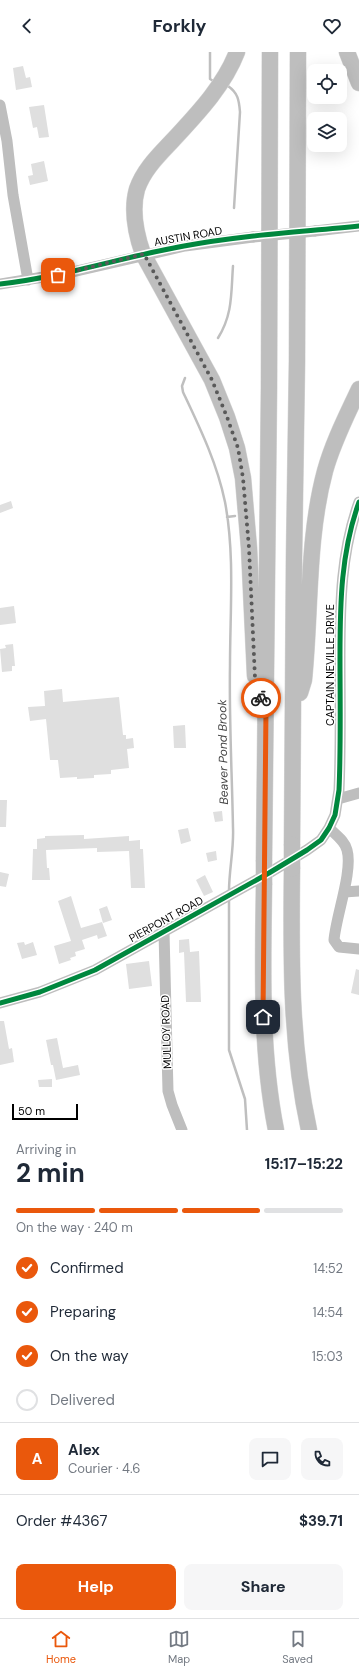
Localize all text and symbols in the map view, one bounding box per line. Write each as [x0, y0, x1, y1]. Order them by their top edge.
text: Forkly [153, 14, 206, 38]
icon: back [16, 15, 38, 37]
icon: heart [321, 15, 343, 37]
map controls [307, 64, 347, 152]
button: locate [307, 64, 347, 104]
button: layers [307, 112, 347, 152]
street label: AUSTIN ROAD [153, 223, 224, 249]
pin [41, 258, 75, 292]
icon: bag [47, 264, 69, 286]
street label: CAPTAIN NEVILLE DRIVE [323, 604, 337, 726]
courier [241, 678, 281, 718]
icon: bike [250, 687, 272, 709]
water label: Beaver Pond Brook [214, 699, 232, 805]
street label: PIERPONT ROAD [126, 893, 206, 945]
street label: MULLOY ROAD [158, 994, 174, 1069]
pin [246, 1000, 280, 1034]
icon: home [252, 1006, 274, 1028]
scale bar [12, 1102, 78, 1121]
text: 50 m [18, 1104, 45, 1118]
text: Arriving in [16, 1141, 76, 1158]
text: 15:17–15:22 [265, 1154, 343, 1174]
text: 2 min [16, 1156, 85, 1190]
text: On the way · 240 m [16, 1219, 133, 1236]
icon: check [16, 1257, 38, 1279]
text: Confirmed [50, 1258, 124, 1278]
text: 14:52 [313, 1260, 343, 1277]
icon: check [16, 1301, 38, 1323]
text: Preparing [50, 1302, 116, 1322]
text: 14:54 [313, 1304, 343, 1321]
icon: check [16, 1345, 38, 1367]
text: On the way [50, 1346, 129, 1366]
text: 15:03 [312, 1348, 343, 1365]
text: Delivered [50, 1390, 115, 1410]
button: chat [249, 1438, 291, 1480]
button: phone [301, 1438, 343, 1480]
text: Alex [68, 1440, 100, 1460]
text: A [32, 1449, 42, 1469]
text: Courier · 4.6 [68, 1460, 140, 1477]
text: Order #4367 [16, 1511, 107, 1531]
text: $39.71 [299, 1511, 343, 1531]
button: Help [16, 1564, 176, 1610]
button: Share [184, 1564, 343, 1610]
tab: Home [46, 1628, 76, 1666]
tab: Map [168, 1628, 190, 1666]
tab: Saved [282, 1628, 313, 1666]

